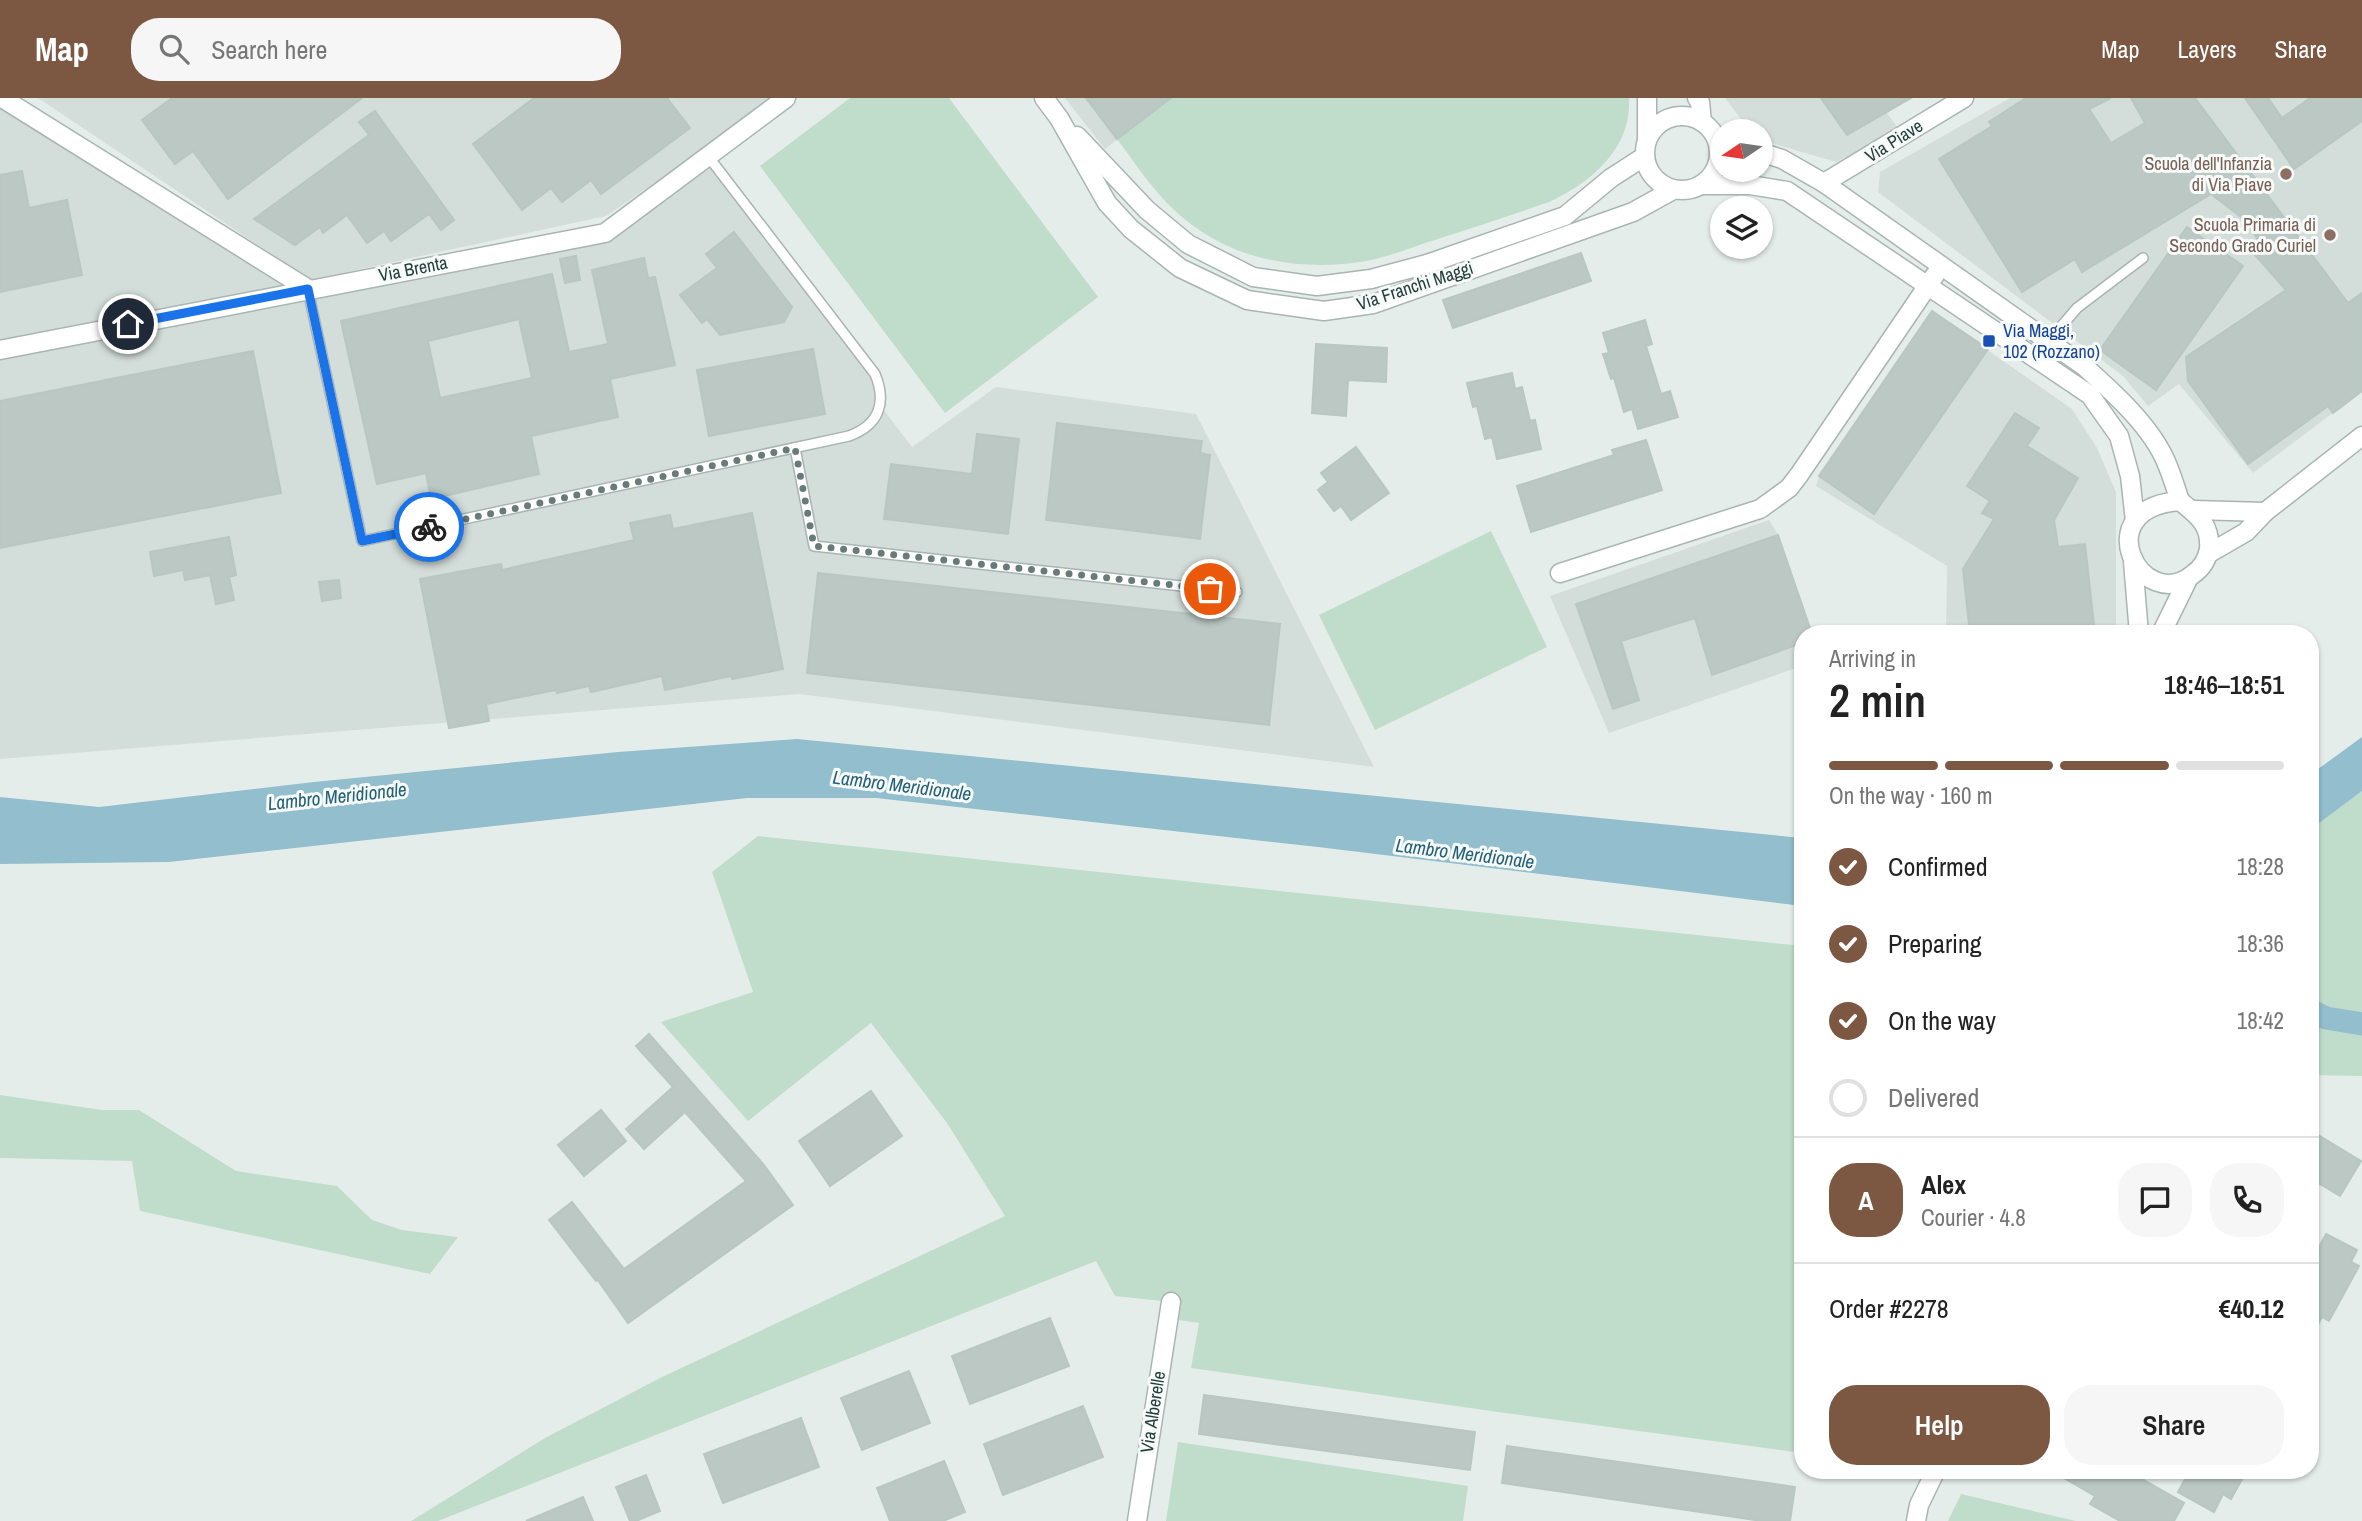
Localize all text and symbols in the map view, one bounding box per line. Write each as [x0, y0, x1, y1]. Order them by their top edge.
search box [131, 18, 621, 81]
text: Map [35, 27, 89, 71]
icon: search [155, 30, 193, 68]
text: Search here [211, 32, 327, 67]
text: Map [2101, 33, 2139, 65]
text: Layers [2177, 33, 2236, 65]
text: Share [2274, 33, 2327, 65]
street label: Via Piave [1860, 113, 1927, 168]
north arrow [1710, 119, 1773, 182]
map controls [1710, 119, 1773, 259]
place label: Scuola dell'Infanzia di Via Piave [2144, 151, 2272, 197]
marker: Scuola dell'Infanzia di Via Piave [2278, 166, 2294, 182]
button: layers [1710, 196, 1773, 259]
place label: Scuola Primaria di Secondo Grado Curiel [2169, 212, 2316, 258]
marker: Scuola Primaria di Secondo Grado Curiel [2322, 227, 2338, 243]
street label: Via Brenta [376, 250, 449, 287]
street label: Via Franchi Maggi [1353, 255, 1476, 316]
pin [98, 294, 158, 354]
icon: home [109, 305, 147, 343]
place label: Via Maggi, 102 (Rozzano) [2003, 318, 2100, 364]
marker: Via Maggi, 102 (Rozzano) [1981, 333, 1997, 349]
courier [394, 492, 464, 562]
icon: bike [410, 508, 448, 546]
pin [1180, 559, 1240, 619]
icon: bag [1191, 570, 1229, 608]
text: Arriving in [1829, 643, 1916, 674]
text: 18:46–18:51 [2164, 667, 2284, 702]
text: 2 min [1829, 669, 1926, 731]
water label: Lambro Meridionale [831, 764, 973, 806]
water label: Lambro Meridionale [266, 776, 408, 816]
text: On the way · 160 m [1829, 780, 1993, 811]
water label: Lambro Meridionale [1394, 832, 1536, 874]
icon: check [1829, 848, 1867, 886]
text: Confirmed [1888, 849, 1988, 884]
text: 18:28 [2237, 851, 2284, 882]
icon: check [1829, 925, 1867, 963]
text: Preparing [1888, 926, 1982, 961]
text: 18:36 [2237, 928, 2284, 959]
icon: check [1829, 1002, 1867, 1040]
text: On the way [1888, 1003, 1996, 1038]
text: 18:42 [2237, 1005, 2284, 1036]
text: Delivered [1888, 1080, 1979, 1115]
button: chat [2118, 1163, 2192, 1237]
button: phone [2210, 1163, 2284, 1237]
text: Alex [1921, 1167, 1966, 1202]
text: A [1858, 1183, 1874, 1218]
text: Courier · 4.8 [1921, 1202, 2026, 1233]
text: Order #2278 [1829, 1291, 1949, 1326]
text: €40.12 [2219, 1291, 2284, 1326]
street label: Via Alberelle [1134, 1369, 1171, 1455]
button: Help [1829, 1385, 2050, 1465]
button: Share [2064, 1385, 2284, 1465]

